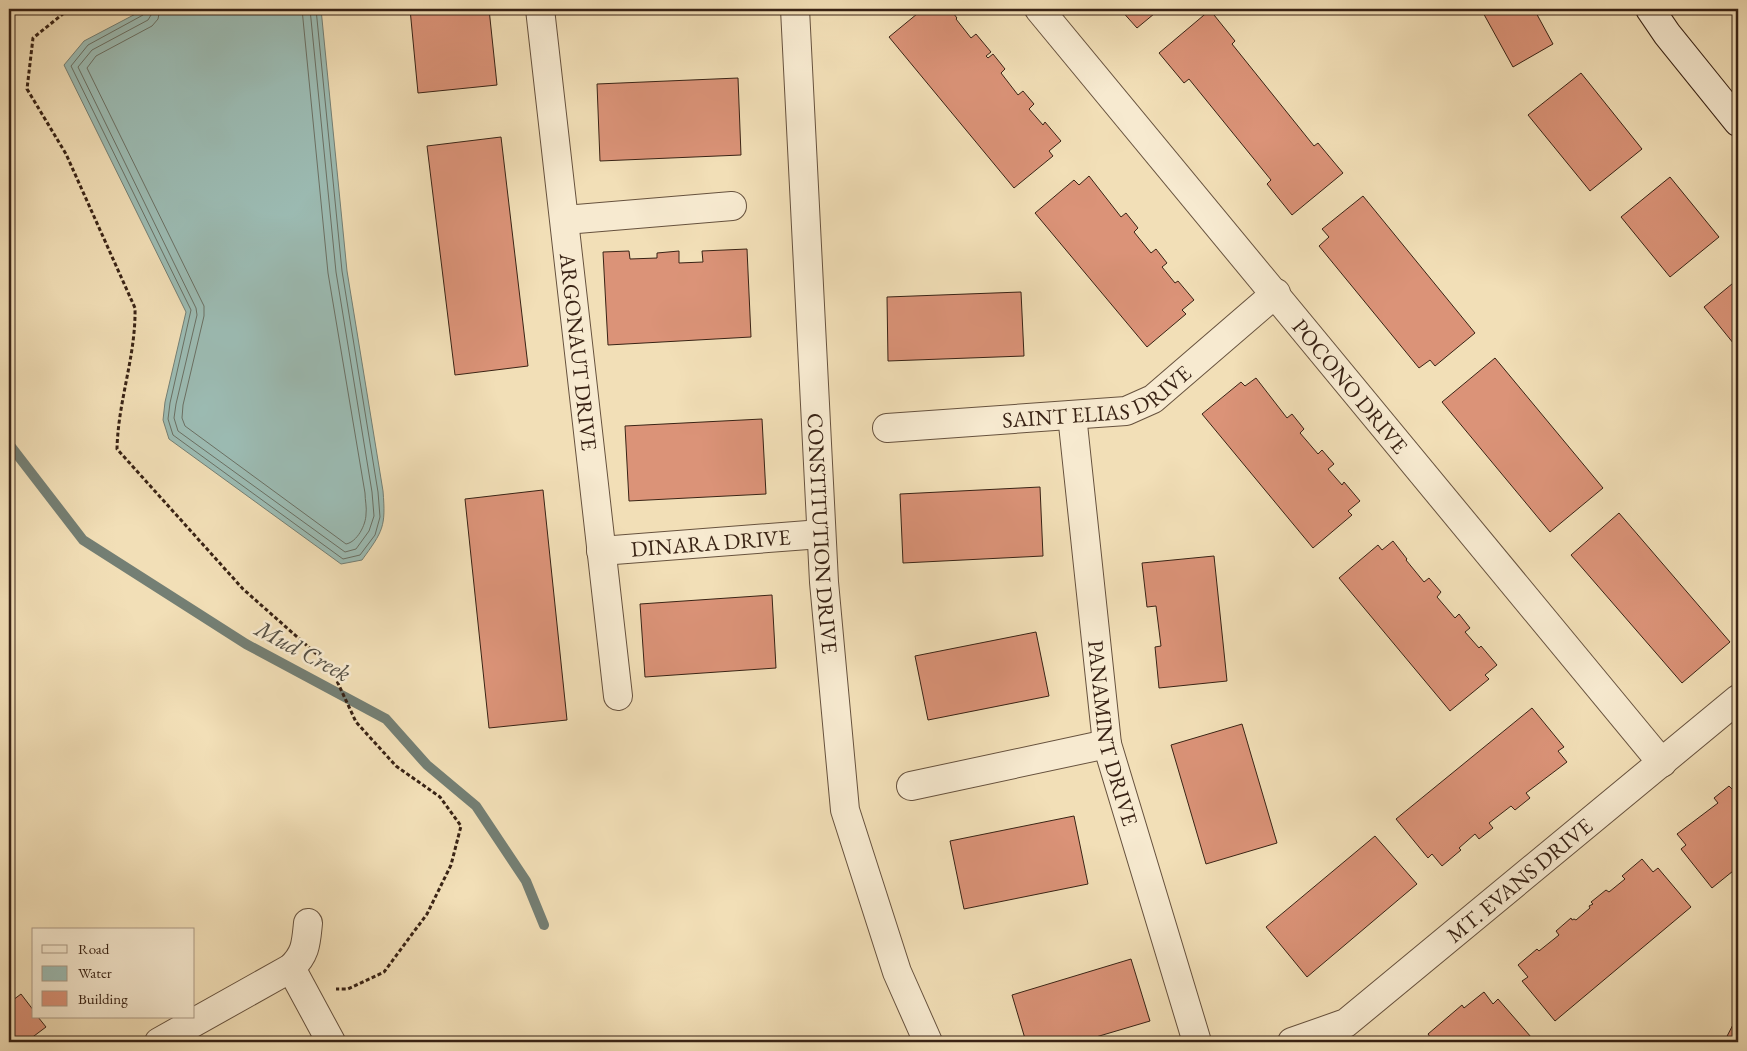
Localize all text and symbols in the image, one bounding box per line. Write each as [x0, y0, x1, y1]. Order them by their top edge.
street label: ARGONAUT DRIVE [553, 250, 604, 452]
street label: POCONO DRIVE [1286, 313, 1414, 460]
street label: SAINT ELIAS DRIVE [1001, 359, 1197, 435]
street label: CONSTITUTION DRIVE [800, 412, 845, 655]
street label: DINARA DRIVE [630, 522, 792, 564]
water label: Mud Creek [248, 612, 356, 689]
street label: PANAMINT DRIVE [1081, 639, 1145, 829]
street label: MT. EVANS DRIVE [1441, 811, 1599, 949]
legend [32, 928, 195, 1018]
text: Road [78, 939, 110, 958]
text: Water [78, 963, 112, 982]
text: Building [78, 989, 128, 1008]

